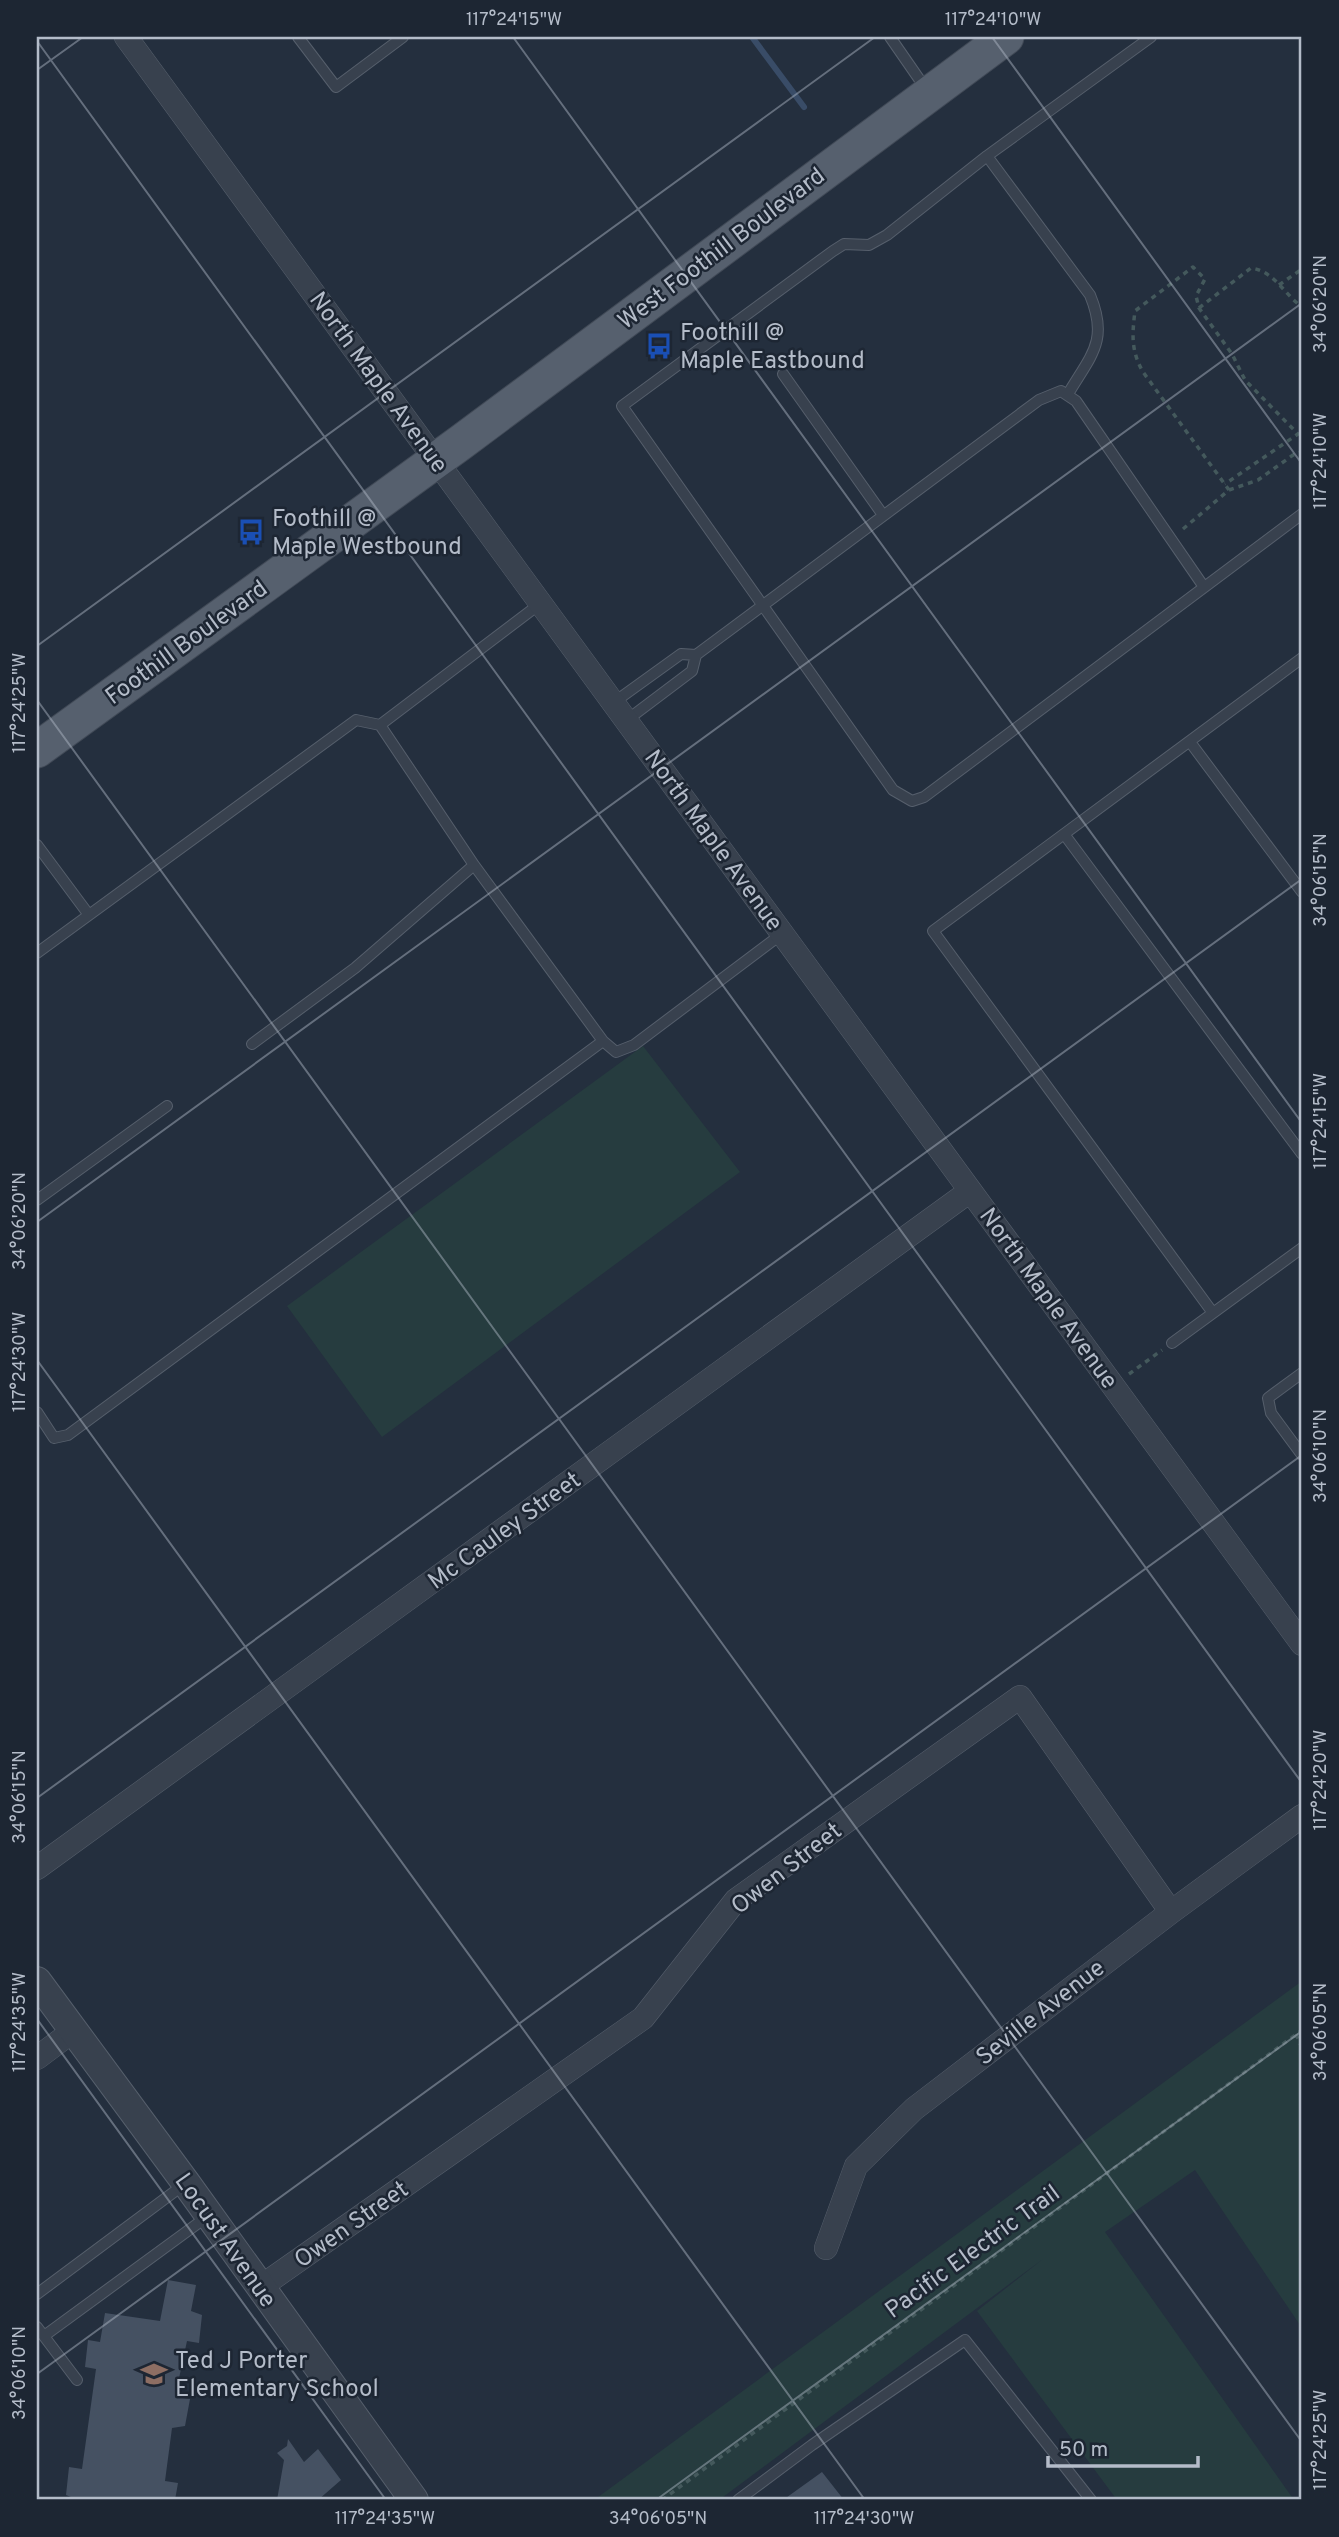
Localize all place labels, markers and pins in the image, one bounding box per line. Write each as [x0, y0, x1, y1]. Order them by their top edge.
place label: Foothill @ Maple Eastbound [680, 319, 865, 377]
bus stop icon: Foothill @ Maple Eastbound [644, 331, 674, 361]
place label: Foothill @ Maple Westbound [272, 505, 462, 563]
bus stop icon: Foothill @ Maple Westbound [236, 517, 266, 547]
place label: Ted J Porter Elementary School [175, 2347, 379, 2405]
school or university icon: Ted J Porter Elementary School [139, 2359, 169, 2389]

